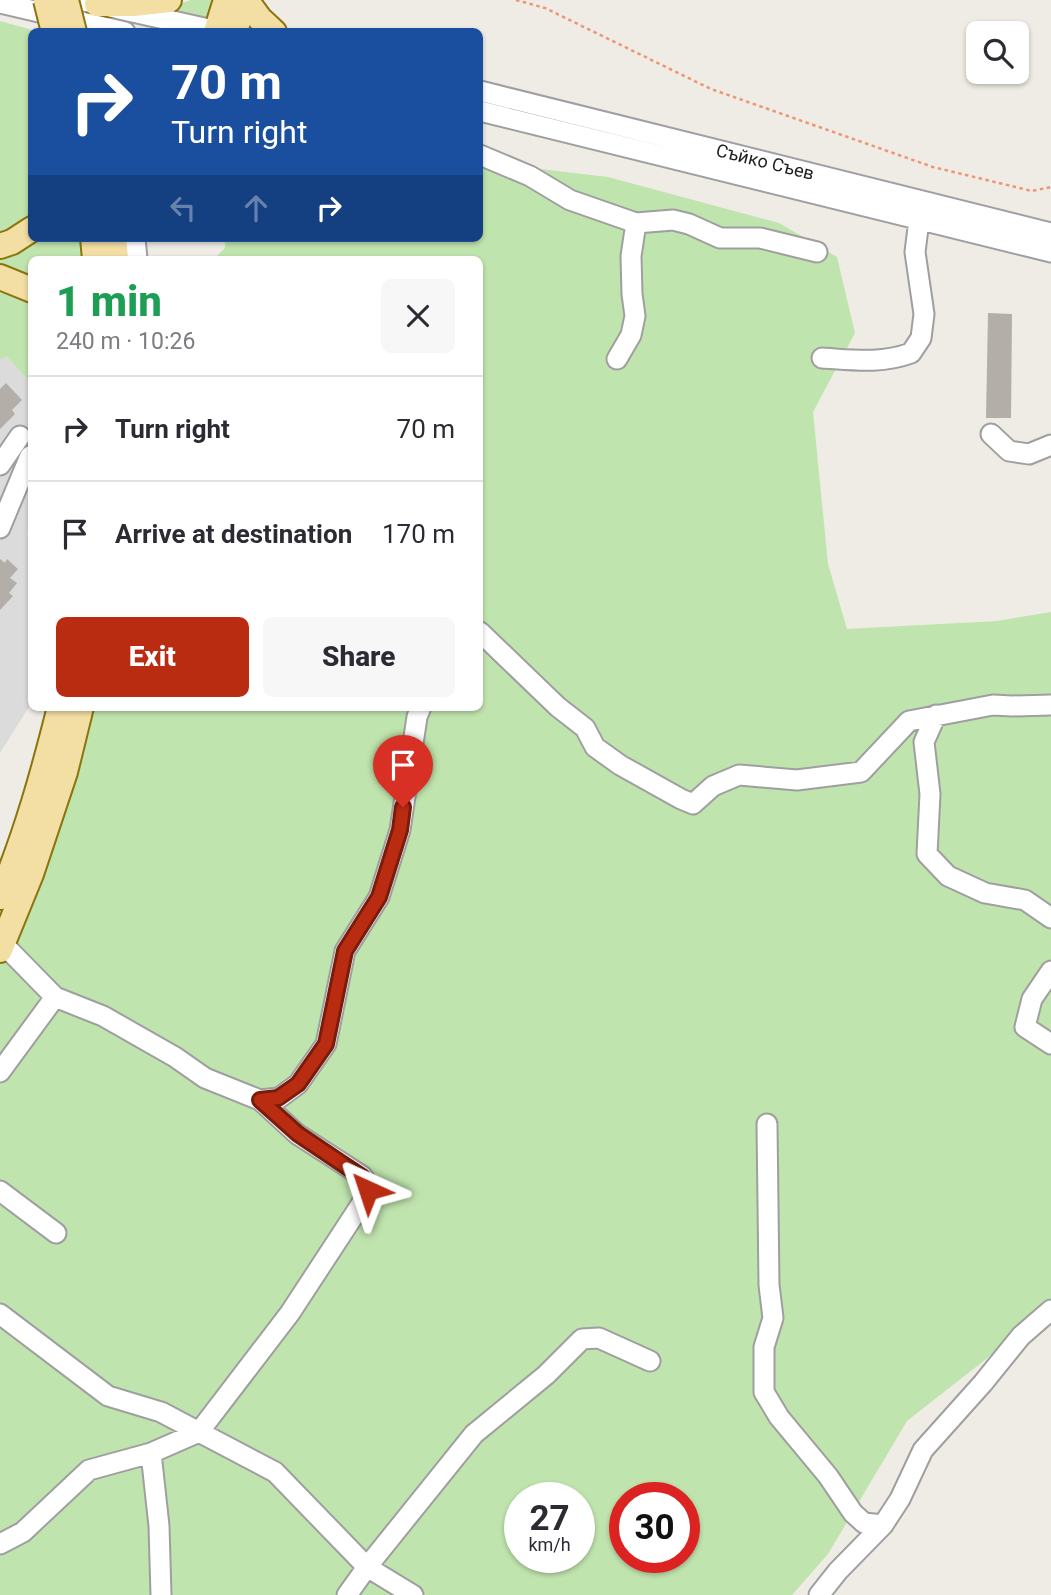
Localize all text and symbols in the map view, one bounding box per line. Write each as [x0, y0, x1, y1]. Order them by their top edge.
map controls [966, 21, 1029, 84]
button: search [966, 21, 1029, 84]
text: 70 m [171, 54, 282, 111]
icon: right [56, 56, 147, 147]
text: Turn right [171, 113, 307, 151]
street label: Съйко Съев [714, 139, 816, 184]
icon: left [164, 189, 202, 227]
icon: ahead [237, 189, 275, 227]
icon: right [310, 189, 348, 227]
text: 1 min [56, 277, 162, 326]
button: close [381, 279, 455, 353]
text: 240 m · 10:26 [56, 328, 195, 355]
icon: right [56, 410, 94, 448]
text: Turn right [115, 414, 230, 444]
text: 70 m [397, 414, 455, 444]
icon: arrive [56, 515, 94, 553]
text: Arrive at destination [115, 519, 352, 549]
text: 170 m [382, 519, 455, 549]
button: Exit [56, 617, 249, 697]
button: Share [263, 617, 455, 697]
pin [373, 735, 433, 807]
icon: arrive [384, 746, 422, 784]
position arrow [331, 1153, 405, 1227]
speed limit sign: 30 [609, 1482, 700, 1573]
text: 27 [529, 1498, 570, 1539]
text: km/h [528, 1534, 571, 1555]

